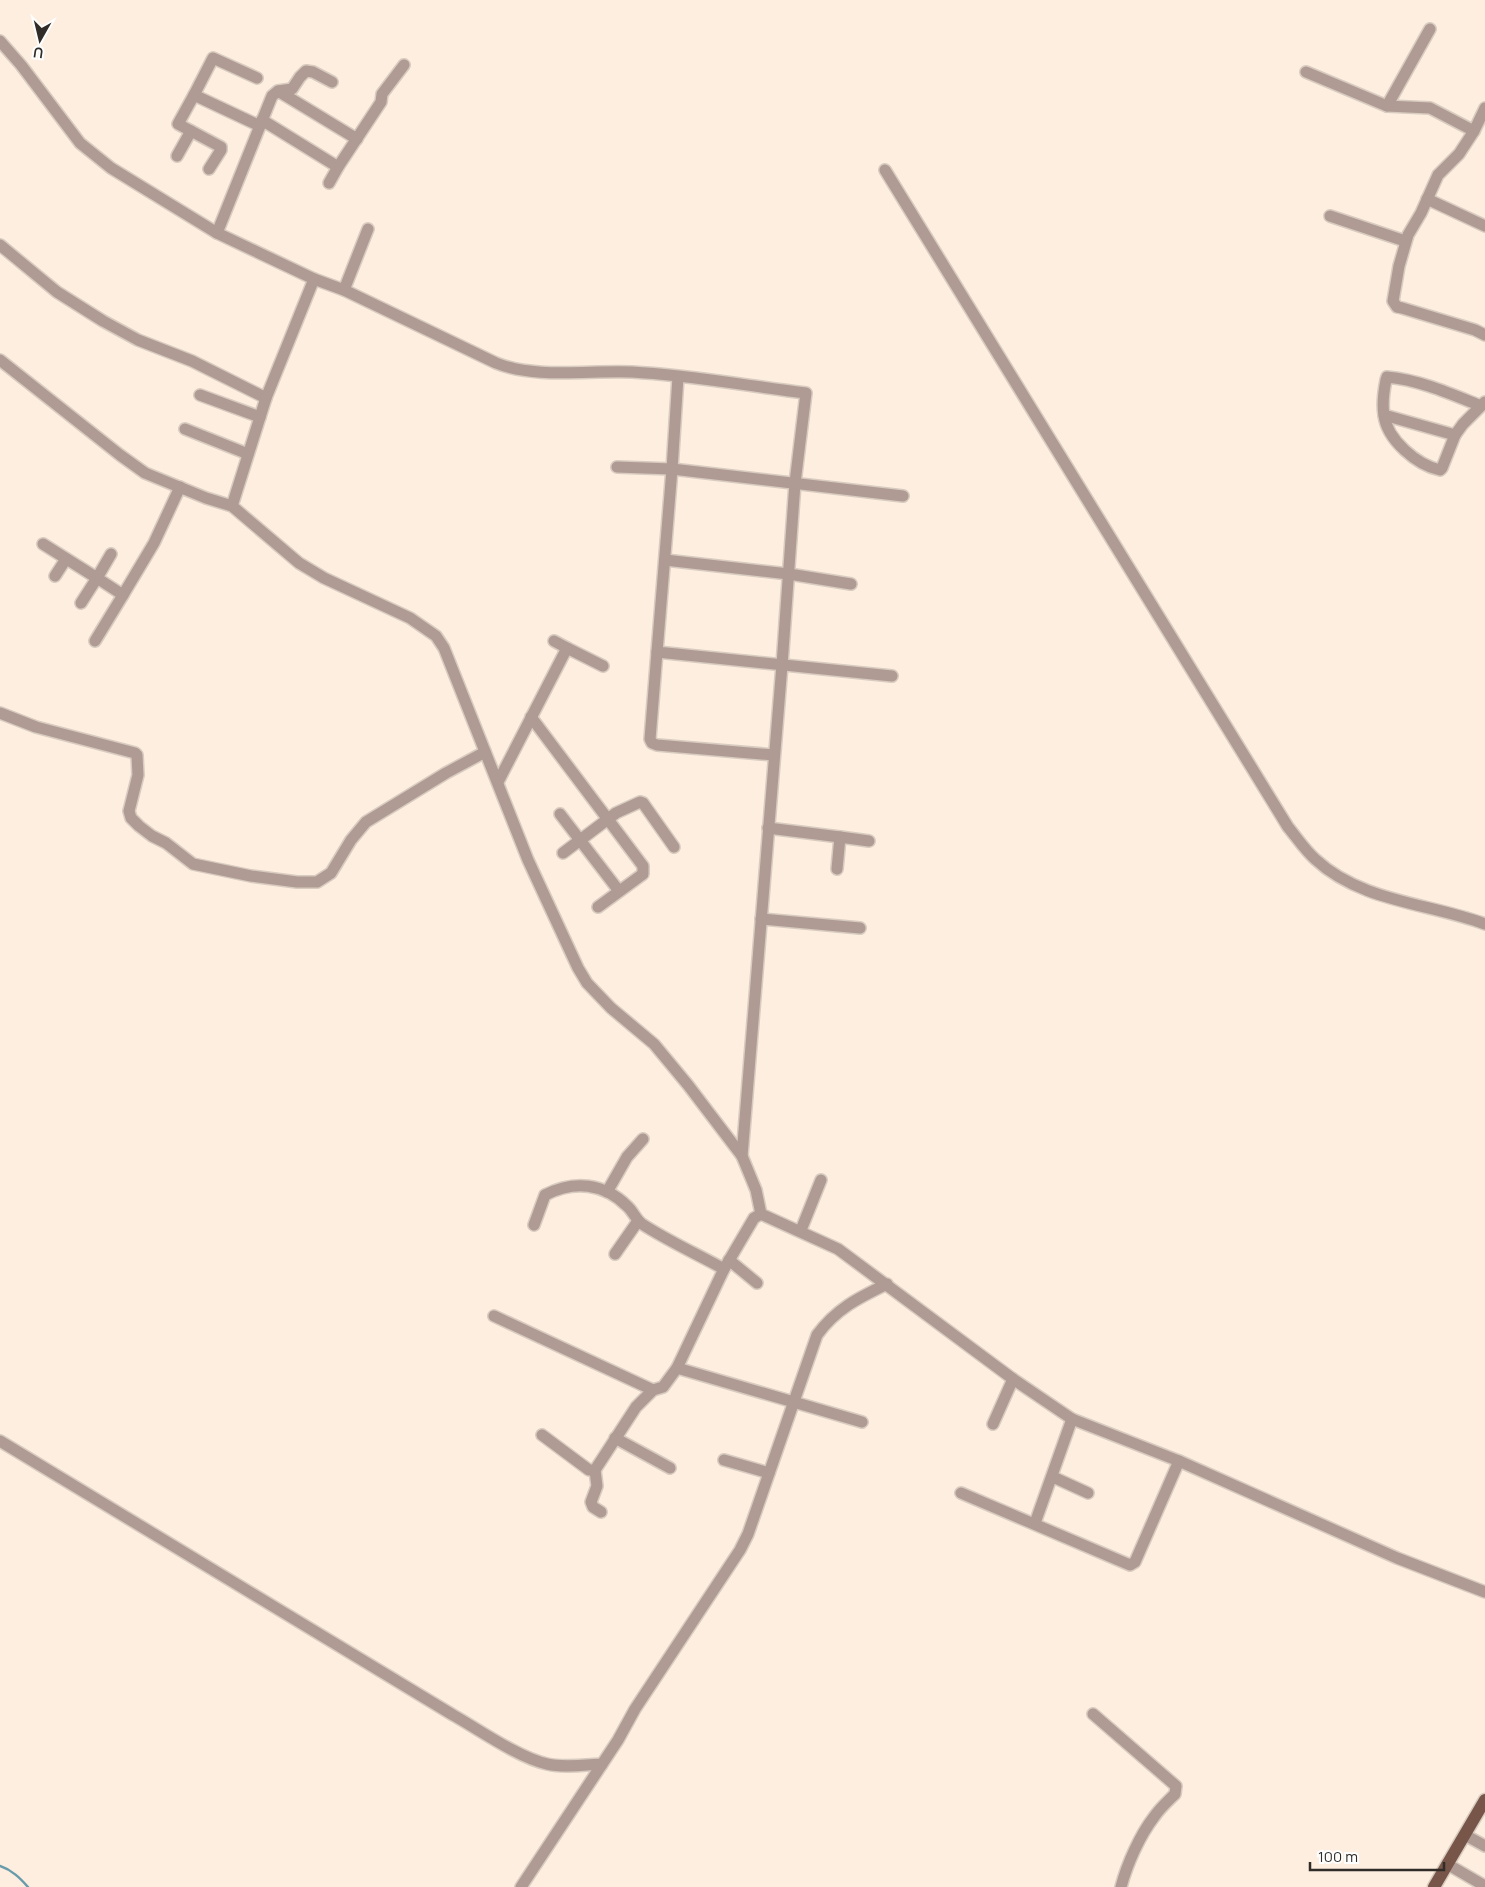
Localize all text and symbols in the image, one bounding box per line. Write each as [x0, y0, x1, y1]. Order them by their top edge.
north arrow [15, 15, 65, 65]
text: U [32, 43, 44, 63]
scale bar [1310, 1840, 1444, 1872]
text: 100 m [1318, 1846, 1358, 1867]

